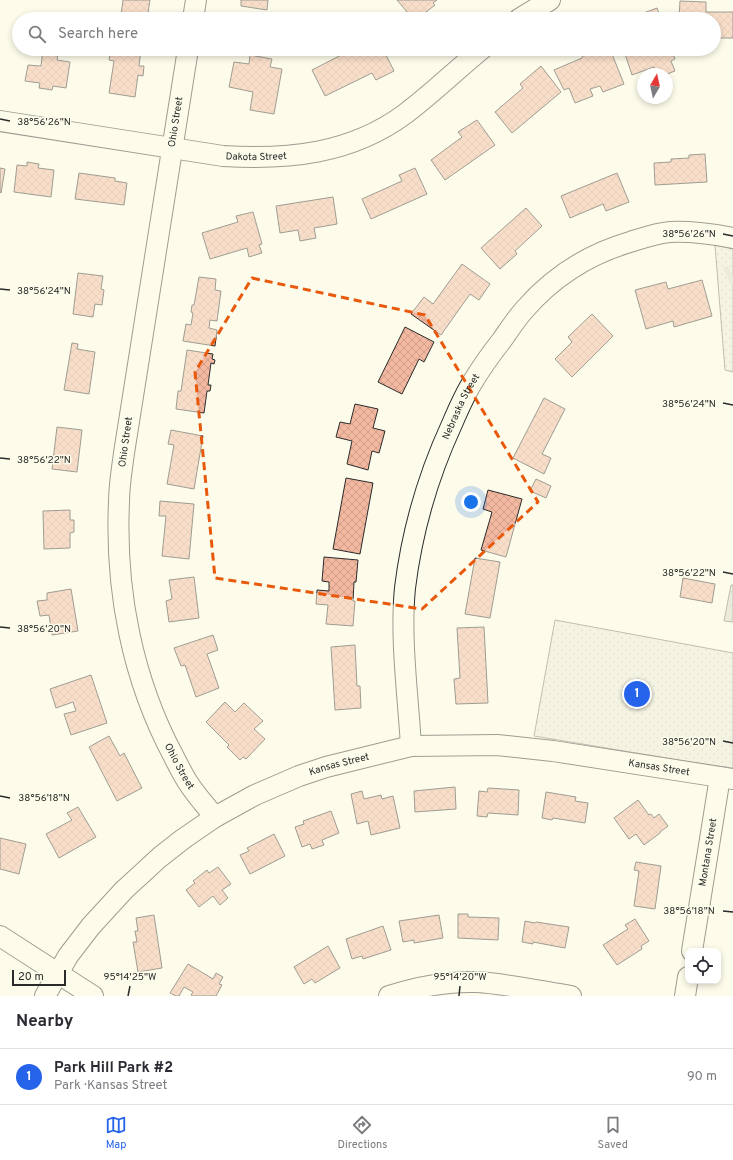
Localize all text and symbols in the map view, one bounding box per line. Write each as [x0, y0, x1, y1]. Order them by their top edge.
search box [12, 12, 721, 56]
icon: search [26, 23, 48, 45]
text: Search here [58, 25, 138, 44]
north arrow [637, 68, 673, 104]
street label: Ohio Street [166, 96, 186, 148]
text: 38°56'26"N [17, 116, 71, 129]
street label: Dakota Street [225, 149, 288, 164]
text: 38°56'26"N [662, 228, 716, 241]
text: 38°56'24"N [17, 285, 71, 298]
street label: Nebraska Street [439, 371, 483, 442]
text: 38°56'24"N [662, 398, 716, 411]
street label: Ohio Street [116, 416, 136, 468]
text: 38°56'22"N [17, 454, 71, 467]
your location [461, 492, 481, 512]
text: 38°56'22"N [662, 567, 716, 580]
text: 38°56'20"N [17, 623, 71, 636]
pin: 1 [624, 679, 650, 709]
text: 38°56'20"N [662, 736, 716, 749]
street label: Ohio Street [161, 741, 197, 792]
street label: Kansas Street [307, 750, 371, 779]
street label: Kansas Street [628, 756, 691, 779]
text: 38°56'18"N [18, 792, 70, 805]
street label: Montana Street [696, 817, 720, 887]
text: 38°56'18"N [663, 905, 715, 918]
map controls [685, 948, 721, 984]
button: locate [685, 948, 721, 984]
scale bar [12, 968, 66, 987]
text: 20 m [18, 970, 44, 984]
text: 95°14'25"W [104, 971, 156, 984]
text: 95°14'20"W [433, 971, 487, 984]
text: Nearby [16, 1011, 73, 1033]
text: Park Hill Park #2 [54, 1059, 173, 1078]
text: 1 [26, 1069, 32, 1085]
text: 90 m [687, 1069, 717, 1085]
text: Park · Kansas Street [54, 1078, 167, 1094]
tab: Map [105, 1114, 127, 1152]
tab: Directions [337, 1114, 387, 1152]
tab: Saved [598, 1114, 628, 1152]

